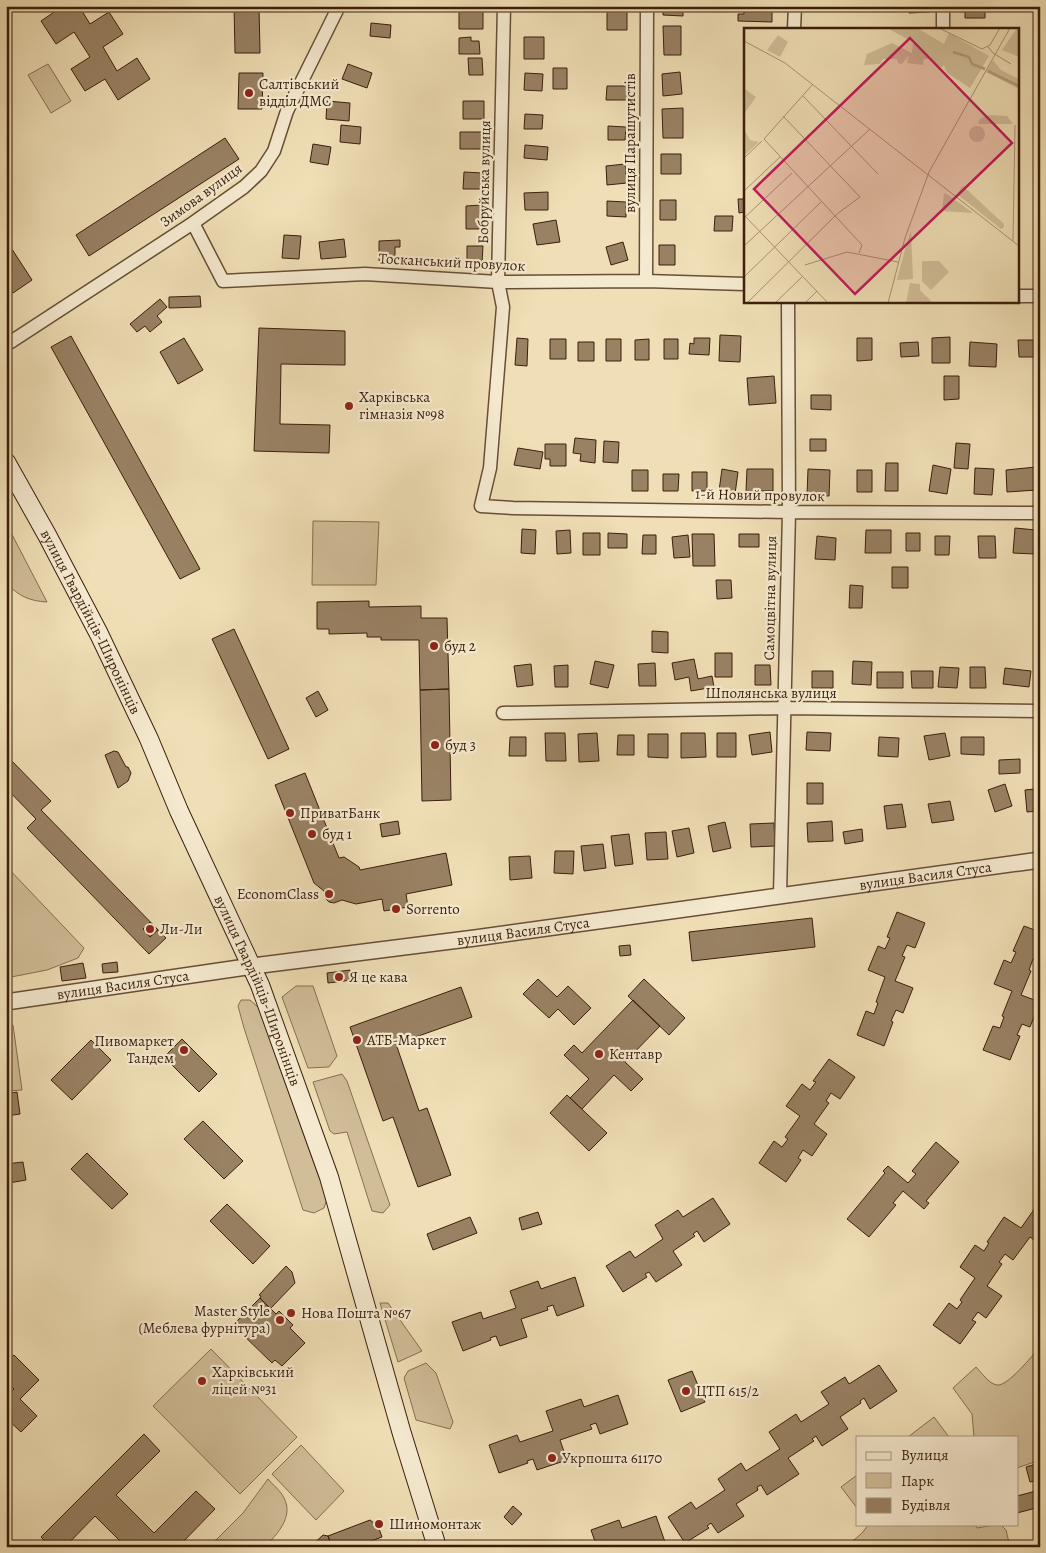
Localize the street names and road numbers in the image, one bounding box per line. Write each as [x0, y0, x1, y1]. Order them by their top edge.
street label: вулиця Парашутистів [620, 73, 640, 213]
street label: Бобруйська вулиця [473, 120, 495, 244]
street label: Зимова вулиця [156, 158, 246, 232]
street label: Тосканський провулок [378, 248, 526, 276]
street label: 1-й Новий провулок [695, 484, 825, 506]
street label: вулиця Гвардійців-Широнінців [36, 526, 146, 717]
street label: Самоцвітна вулиця [759, 535, 781, 661]
street label: Шполянська вулиця [705, 683, 837, 703]
street label: вулиця Василя Стуса [858, 857, 993, 895]
street label: вулиця Гвардійців-Широнінців [210, 892, 305, 1089]
street label: вулиця Василя Стуса [456, 912, 591, 950]
street label: вулиця Василя Стуса [55, 965, 190, 1005]

